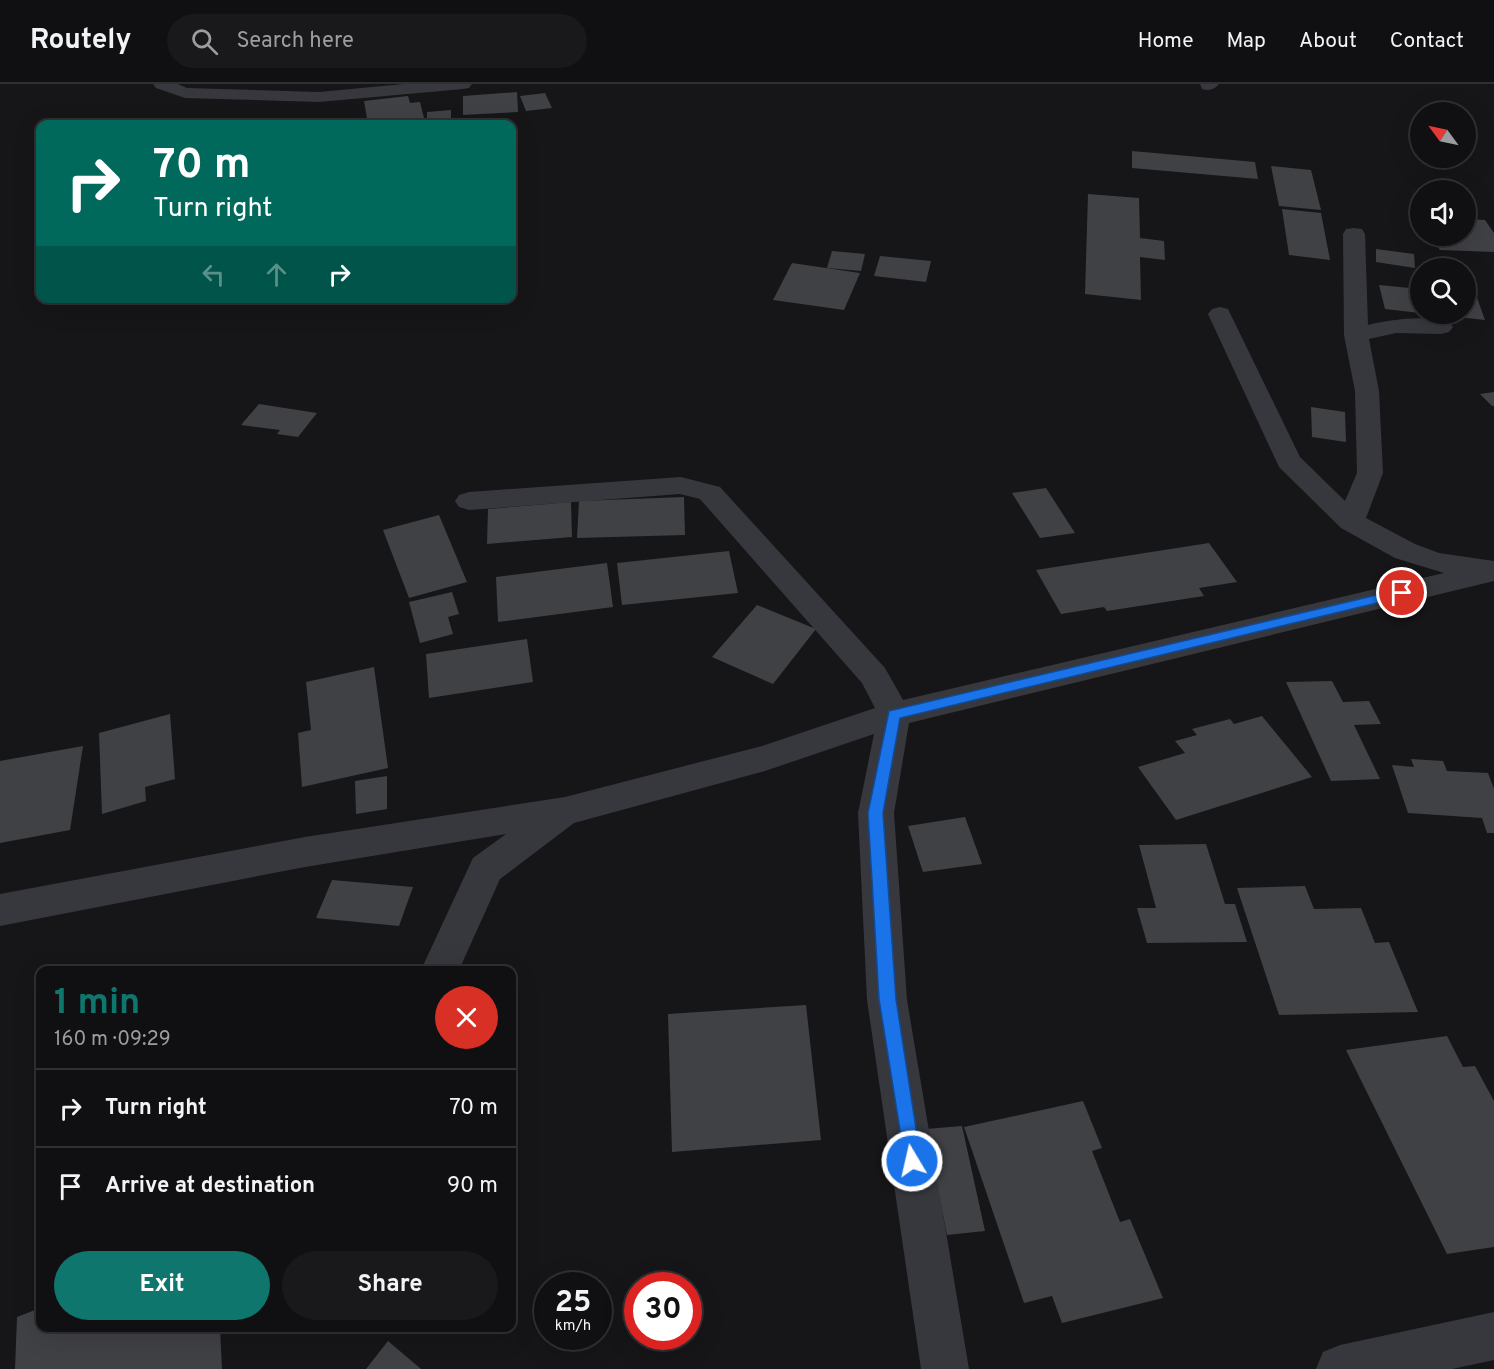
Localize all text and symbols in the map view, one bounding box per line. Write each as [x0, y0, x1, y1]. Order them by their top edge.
search box [167, 14, 587, 68]
text: Routely [30, 23, 131, 59]
icon: search [188, 25, 221, 58]
text: Search here [236, 28, 354, 55]
text: Home [1138, 28, 1194, 55]
text: Map [1227, 28, 1266, 55]
text: About [1299, 28, 1357, 55]
text: Contact [1390, 28, 1464, 55]
north arrow [1410, 102, 1476, 168]
map controls [1410, 102, 1476, 324]
text: 70 m [153, 140, 251, 193]
icon: right [54, 144, 132, 222]
button: sound [1410, 180, 1476, 246]
text: Turn right [153, 192, 272, 226]
icon: left [197, 258, 230, 291]
icon: ahead [260, 258, 293, 291]
icon: right [323, 258, 356, 291]
button: search [1410, 258, 1476, 324]
pin [1376, 567, 1427, 618]
icon: arrive [1385, 576, 1418, 609]
text: 1 min [54, 981, 140, 1027]
button: close [435, 986, 498, 1049]
text: 160 m · 09:29 [54, 1027, 171, 1053]
icon: right [54, 1092, 87, 1125]
text: Turn right [105, 1095, 207, 1122]
text: 70 m [449, 1095, 498, 1122]
position arrow [880, 1129, 944, 1193]
icon: arrive [54, 1170, 87, 1203]
text: Arrive at destination [105, 1173, 315, 1200]
text: 90 m [447, 1173, 498, 1200]
button: Exit [54, 1251, 270, 1320]
button: Share [282, 1251, 498, 1320]
speed limit sign: 30 [624, 1272, 702, 1350]
text: 25 [555, 1285, 591, 1322]
text: km/h [555, 1317, 591, 1336]

